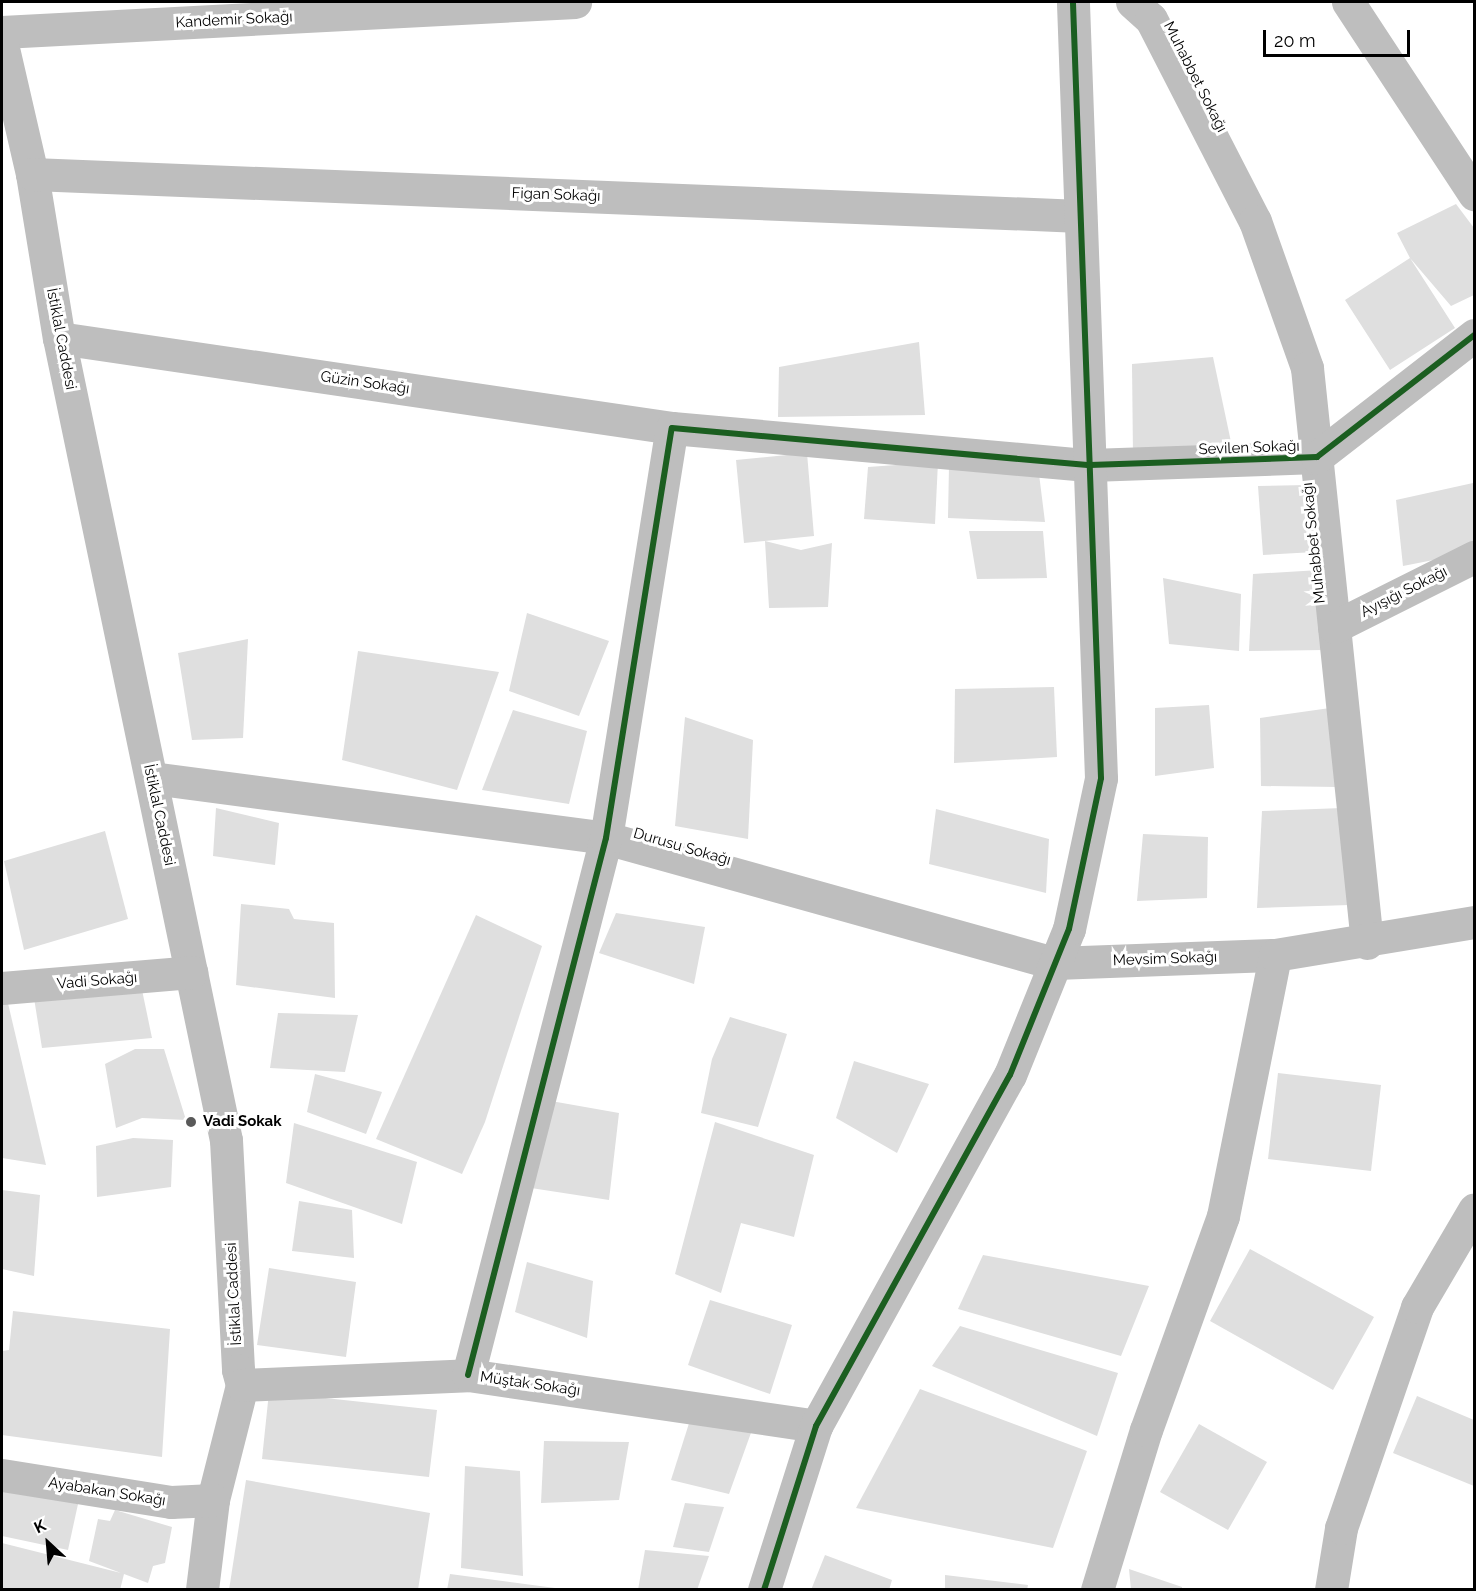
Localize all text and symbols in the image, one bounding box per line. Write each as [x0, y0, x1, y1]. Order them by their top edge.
street label: Kandemir Sokağı [175, 8, 293, 32]
scale bar [1266, 18, 1413, 56]
street label: Muhabbet Sokağı [1159, 19, 1231, 135]
text: 20 m [1274, 30, 1316, 51]
street label: Figan Sokağı [511, 184, 601, 206]
street label: İstiklal Caddesi [42, 286, 80, 392]
street label: Güzin Sokağı [319, 368, 411, 398]
street label: Sevilen Sokağı [1198, 437, 1300, 459]
street label: Muhabbet Sokağı [1299, 482, 1329, 604]
street label: Ayışığı Sokağı [1358, 563, 1450, 621]
street label: İstiklal Caddesi [139, 762, 179, 868]
street label: Durusu Sokağı [631, 825, 733, 869]
street label: Mevsim Sokağı [1113, 948, 1217, 970]
street label: Vadi Sokağı [56, 969, 138, 993]
place label: Vadi Sokak [203, 1113, 282, 1131]
marker: Vadi Sokak [184, 1115, 198, 1129]
street label: İstiklal Caddesi [222, 1242, 246, 1346]
street label: Müştak Sokağı [479, 1368, 581, 1400]
street label: Ayabakan Sokağı [47, 1474, 167, 1510]
north arrow [18, 1513, 78, 1573]
text: K [31, 1515, 49, 1537]

